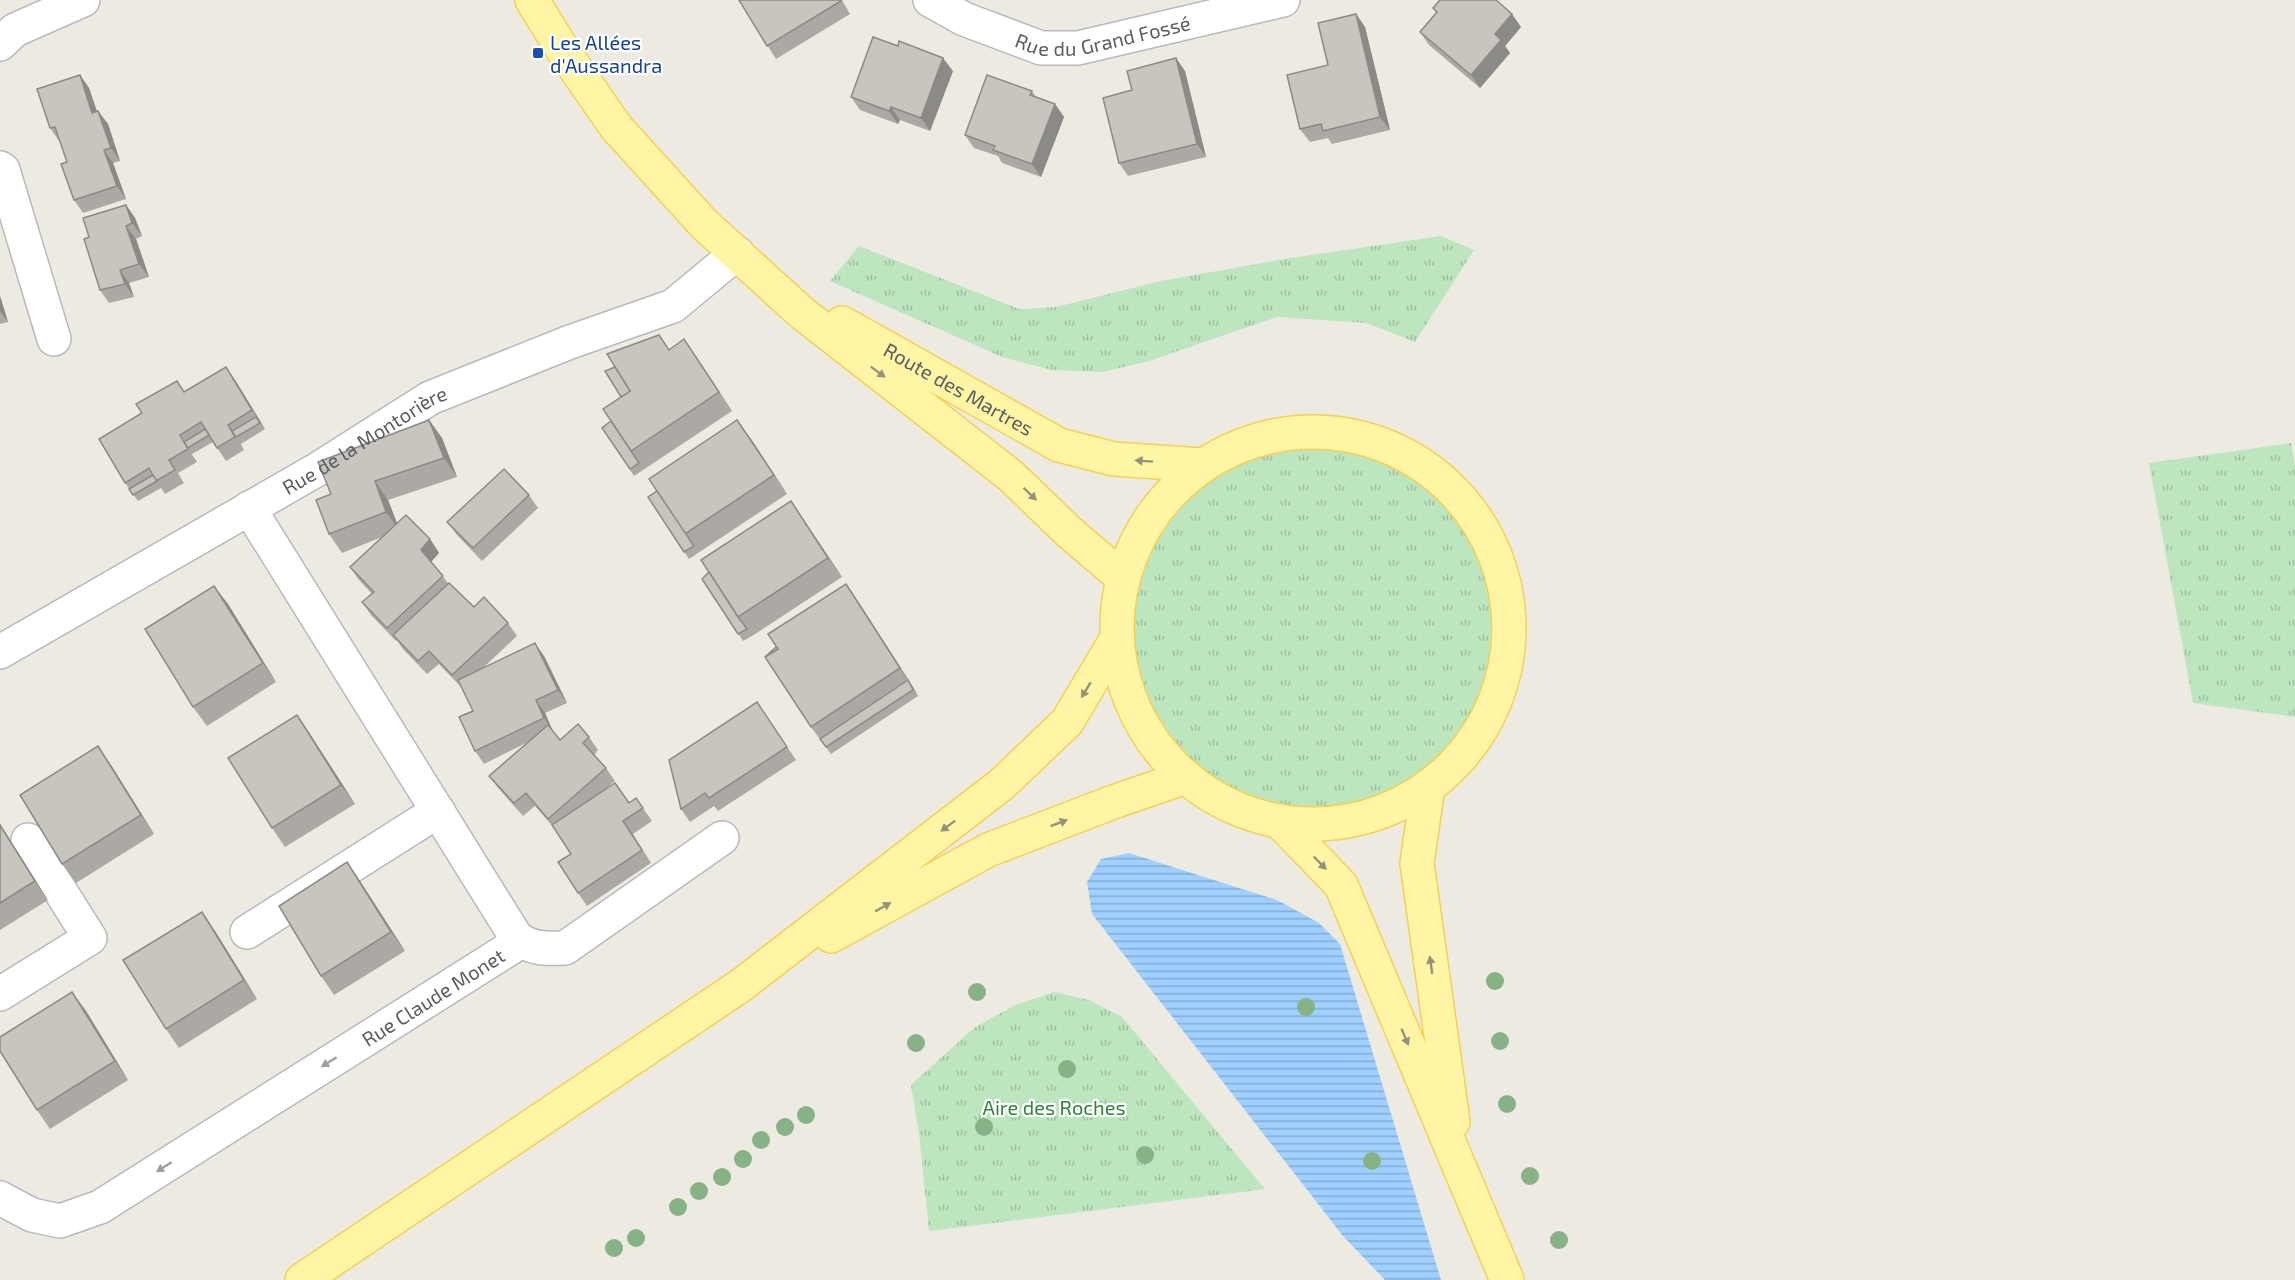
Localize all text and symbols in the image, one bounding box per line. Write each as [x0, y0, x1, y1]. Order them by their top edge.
street label: Rue du Grand Fossé [1012, 10, 1193, 60]
place label: Les Allées d'Aussandra [550, 30, 662, 77]
marker: Les Allées d'Aussandra [531, 46, 545, 60]
street label: Route des Martres [880, 337, 1038, 440]
one-way arrow [871, 365, 886, 377]
street label: Rue de la Montorière [278, 381, 450, 499]
one-way arrow [1134, 456, 1153, 466]
one-way arrow [1022, 487, 1037, 501]
one-way arrow [1081, 682, 1092, 698]
one-way arrow [1050, 818, 1068, 828]
one-way arrow [941, 819, 956, 831]
one-way arrow [1313, 855, 1327, 869]
one-way arrow [875, 902, 892, 912]
street label: Rue Claude Monet [357, 943, 509, 1051]
one-way arrow [1427, 955, 1436, 974]
one-way arrow [1400, 1028, 1410, 1046]
one-way arrow [321, 1057, 337, 1068]
park label: Aire des Roches [982, 1095, 1126, 1119]
one-way arrow [156, 1161, 173, 1172]

